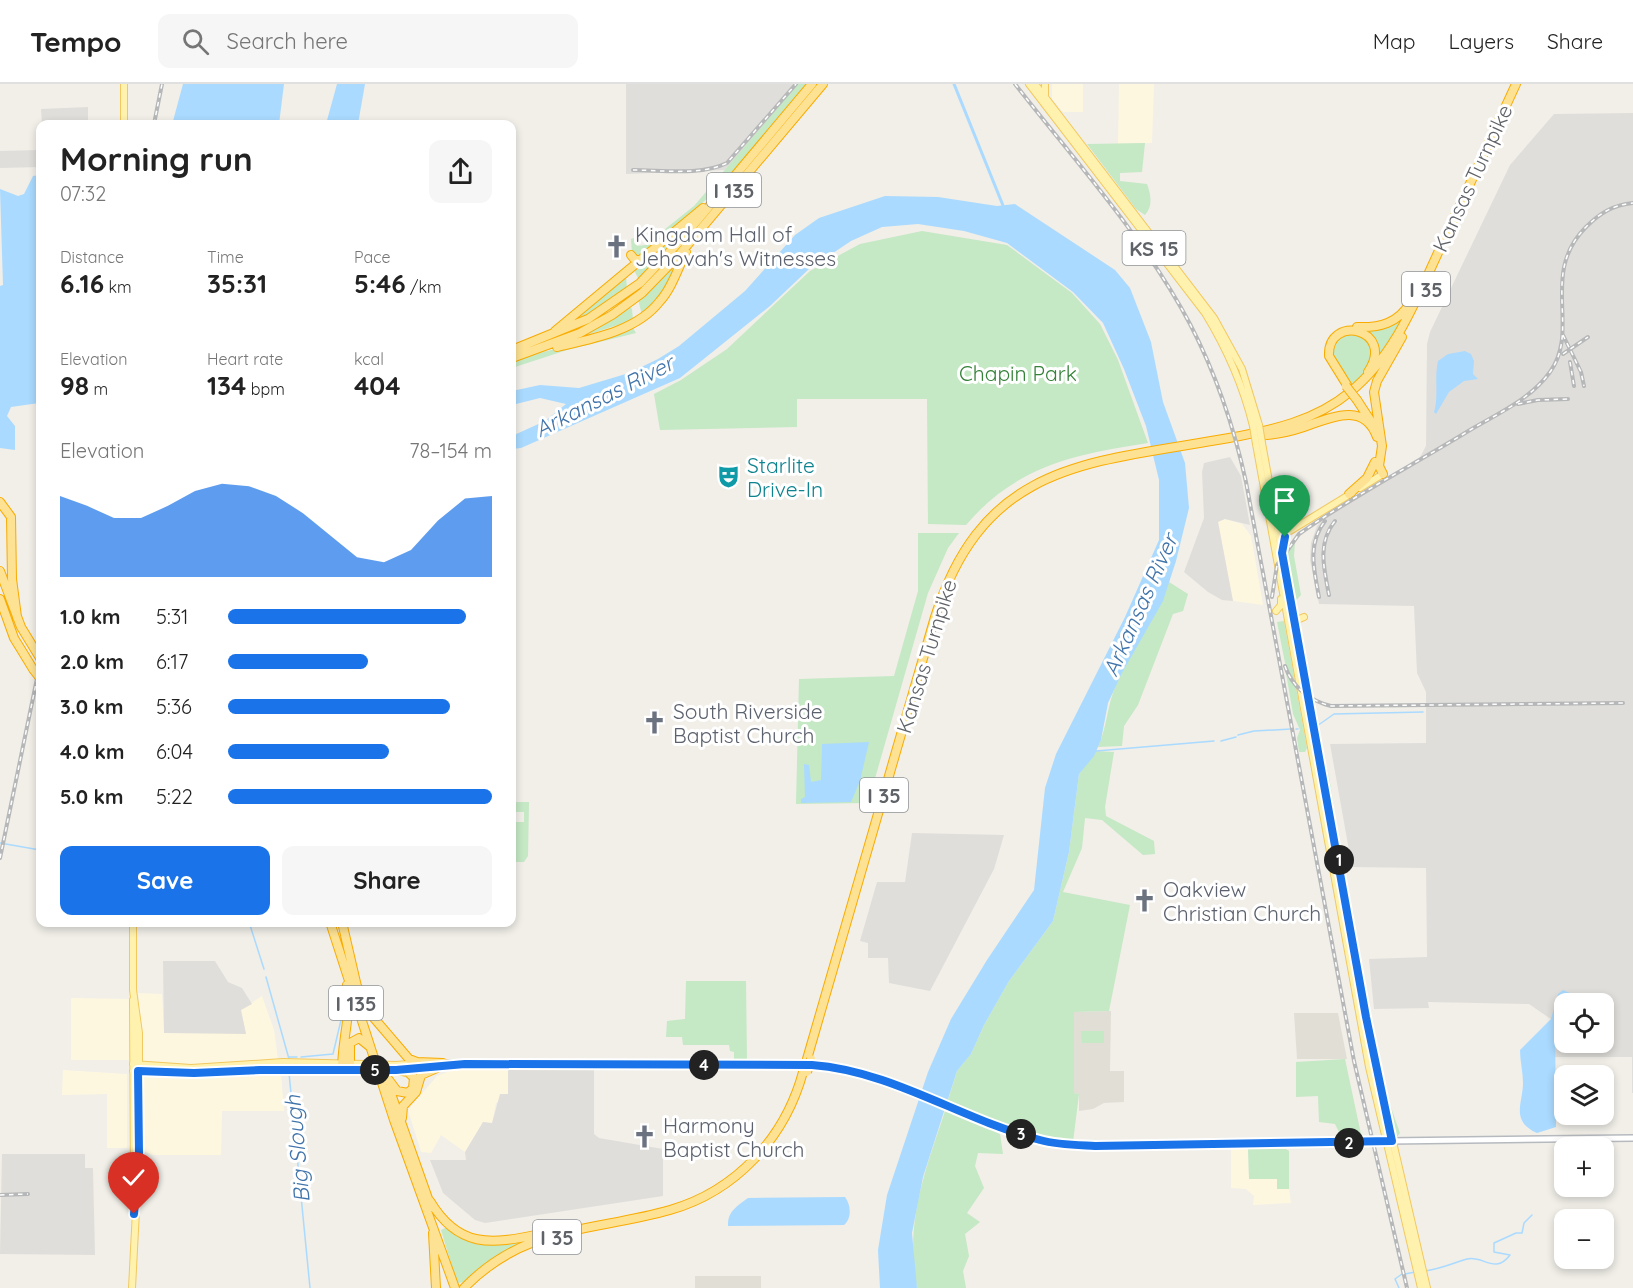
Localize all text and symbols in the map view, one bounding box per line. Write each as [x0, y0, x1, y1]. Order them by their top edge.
search box [158, 14, 578, 68]
text: Tempo [30, 24, 122, 59]
icon: search [179, 25, 212, 58]
text: Search here [227, 27, 348, 55]
text: Map [1373, 28, 1416, 54]
text: Layers [1449, 28, 1514, 54]
text: Share [1547, 28, 1603, 54]
street label: Kansas Turnpike [1427, 100, 1517, 256]
text: Morning run [60, 138, 253, 179]
button: share [429, 140, 492, 203]
road number: I 135 [707, 173, 761, 207]
text: 07:32 [60, 181, 106, 206]
place label: Kingdom Hall of Jehovah's Witnesses [635, 221, 836, 271]
road number: KS 15 [1122, 231, 1186, 265]
church icon: Kingdom Hall of Jehovah's Witnesses [604, 233, 630, 259]
text: Distance [60, 247, 124, 267]
text: Time [207, 247, 244, 267]
text: Pace [354, 247, 390, 267]
text: 6.16 [60, 267, 104, 300]
text: 35:31 [207, 267, 267, 300]
text: 5:46 [354, 267, 406, 300]
road number: I 35 [1402, 272, 1450, 306]
text: km [104, 277, 132, 297]
text: /km [406, 277, 442, 297]
water label: Arkansas River [530, 348, 681, 443]
text: Elevation [60, 349, 127, 369]
text: Heart rate [207, 349, 283, 369]
text: kcal [354, 349, 384, 369]
park label: Chapin Park [959, 360, 1077, 386]
text: 98 [60, 369, 89, 402]
text: 134 [207, 369, 246, 402]
text: 404 [354, 369, 401, 402]
text: m [89, 379, 108, 399]
text: bpm [246, 379, 285, 399]
text: Elevation [60, 438, 144, 463]
text: 78–154 m [409, 438, 492, 463]
place label: Starlite Drive-In [747, 452, 823, 502]
theatre icon: Starlite Drive-In [716, 464, 742, 490]
pin [1259, 475, 1310, 537]
icon: arrive [1268, 484, 1301, 517]
water label: Arkansas River [1096, 527, 1185, 680]
street label: Kansas Turnpike [890, 576, 962, 736]
text: 1.0 km [60, 604, 120, 629]
text: 5:31 [156, 604, 189, 629]
text: 2.0 km [60, 649, 124, 674]
text: 6:17 [156, 649, 188, 674]
text: 3.0 km [60, 694, 123, 719]
text: 5:36 [156, 694, 192, 719]
place label: South Riverside Baptist Church [673, 698, 823, 748]
church icon: South Riverside Baptist Church [642, 710, 668, 736]
text: 4.0 km [60, 739, 124, 764]
text: 6:04 [156, 739, 193, 764]
road number: I 35 [860, 778, 908, 812]
text: 5.0 km [60, 784, 123, 809]
text: 5:22 [156, 784, 193, 809]
pin: 1 [1324, 845, 1354, 875]
button: Save [60, 846, 270, 915]
button: Share [282, 846, 492, 915]
text: 1 [1336, 850, 1342, 870]
place label: Oakview Christian Church [1163, 876, 1321, 926]
church icon: Oakview Christian Church [1132, 888, 1158, 914]
road number: I 135 [329, 986, 383, 1020]
map controls [1554, 993, 1614, 1269]
button: locate [1554, 993, 1614, 1053]
pin: 4 [689, 1050, 719, 1080]
pin: 5 [360, 1055, 390, 1085]
text: 4 [699, 1055, 709, 1075]
text: 5 [370, 1060, 380, 1080]
button: layers [1554, 1065, 1614, 1125]
water label: Big Slough [278, 1094, 316, 1204]
place label: Harmony Baptist Church [663, 1112, 804, 1162]
pin: 3 [1006, 1119, 1036, 1149]
church icon: Harmony Baptist Church [632, 1124, 658, 1150]
text: 3 [1017, 1124, 1025, 1144]
pin: 2 [1334, 1128, 1364, 1158]
text: 2 [1344, 1133, 1354, 1153]
button: + [1554, 1137, 1614, 1197]
pin [108, 1152, 159, 1214]
icon: check [117, 1161, 150, 1194]
button: − [1554, 1209, 1614, 1269]
road number: I 35 [533, 1220, 581, 1254]

